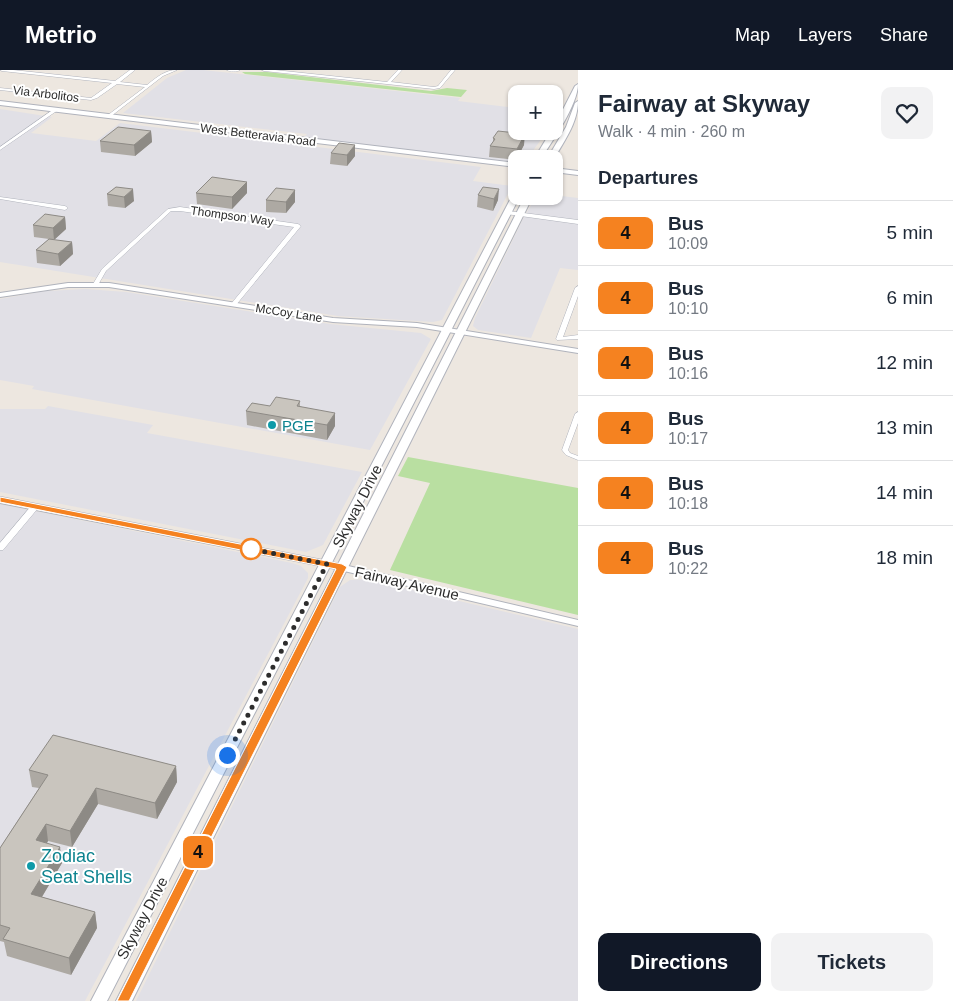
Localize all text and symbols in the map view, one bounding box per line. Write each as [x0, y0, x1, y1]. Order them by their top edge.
text: Metrio [25, 21, 97, 48]
text: Map [735, 25, 770, 45]
text: Layers [798, 25, 852, 45]
text: Share [880, 25, 928, 45]
street label: Via Arbolitos [12, 83, 80, 105]
map controls [508, 85, 563, 205]
button: + [508, 85, 563, 140]
button: heart [881, 87, 933, 139]
text: Fairway at Skyway [598, 90, 810, 117]
street label: West Betteravia Road [199, 121, 317, 149]
text: Walk · 4 min · 260 m [598, 123, 745, 140]
button: − [508, 150, 563, 205]
text: Departures [598, 167, 698, 188]
street label: Thompson Way [190, 203, 274, 229]
text: Bus [668, 213, 704, 234]
text: 5 min [887, 222, 933, 243]
text: 4 [620, 223, 631, 243]
text: 10:09 [668, 235, 708, 252]
text: Bus [668, 278, 704, 299]
text: 6 min [887, 287, 933, 308]
text: 4 [620, 288, 631, 308]
text: 10:10 [668, 300, 708, 317]
street label: McCoy Lane [255, 301, 324, 325]
text: Bus [668, 343, 704, 364]
text: 12 min [876, 352, 933, 373]
text: 4 [620, 353, 631, 373]
text: 10:16 [668, 365, 708, 382]
text: Bus [668, 408, 704, 429]
place label: PGE [282, 417, 314, 434]
text: 13 min [876, 417, 933, 438]
text: 4 [620, 418, 631, 438]
marker: PGE [266, 419, 278, 431]
text: 10:17 [668, 430, 708, 447]
street label: Skyway Drive [329, 462, 385, 550]
text: Bus [668, 473, 704, 494]
text: 14 min [876, 482, 933, 503]
text: 4 [620, 483, 631, 503]
text: 10:18 [668, 495, 708, 512]
unlabelled marker [240, 538, 262, 560]
text: Bus [668, 538, 704, 559]
text: 18 min [876, 547, 933, 568]
text: 4 [620, 548, 631, 568]
text: 10:22 [668, 560, 708, 577]
street label: Fairway Avenue [353, 563, 461, 603]
your location [215, 743, 240, 768]
line badge: 4 [182, 836, 214, 868]
text: 4 [193, 842, 203, 862]
place label: Zodiac Seat Shells [41, 846, 132, 887]
marker: Zodiac Seat Shells [25, 860, 37, 872]
street label: Skyway Drive [113, 874, 171, 962]
button: Directions [598, 933, 761, 991]
button: Tickets [771, 933, 933, 991]

